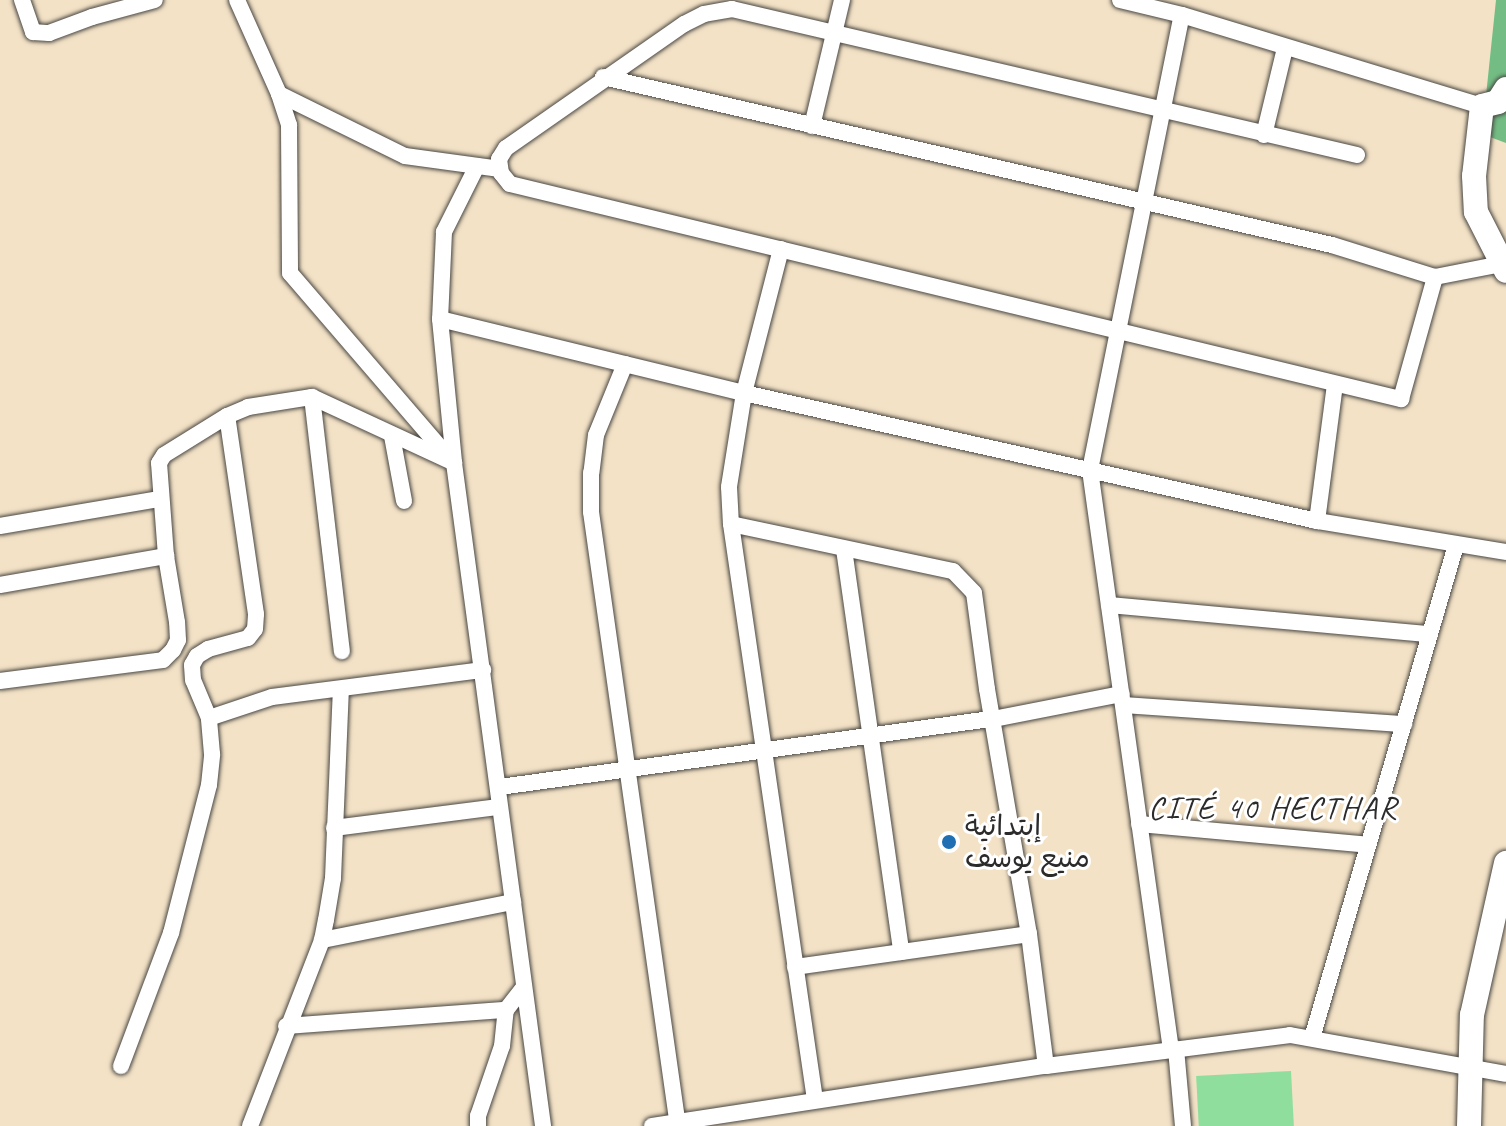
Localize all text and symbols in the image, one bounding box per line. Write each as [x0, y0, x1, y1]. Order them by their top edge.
district label: CITÉ 40 HECTHAR [1149, 789, 1397, 827]
place label: إبتدائية منيع يوسف [965, 809, 1090, 875]
marker: إبتدائية منيع يوسف [940, 833, 958, 851]

